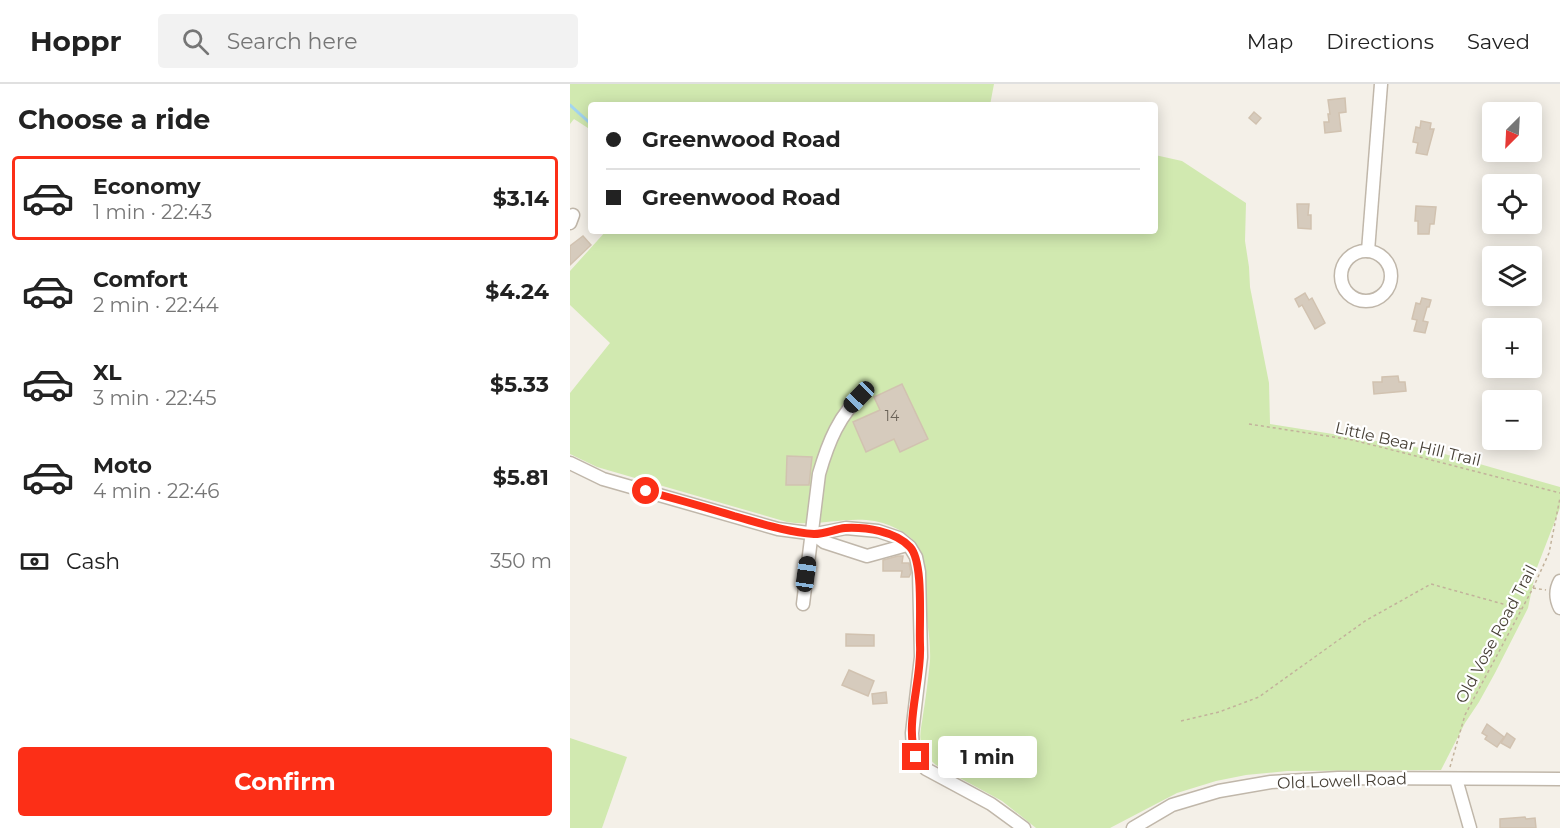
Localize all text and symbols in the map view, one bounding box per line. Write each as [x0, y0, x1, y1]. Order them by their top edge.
search box [158, 14, 578, 68]
text: Hoppr [30, 24, 122, 58]
icon: search [179, 25, 212, 58]
text: Search here [227, 28, 358, 55]
text: Map [1247, 29, 1293, 54]
text: Directions [1326, 29, 1434, 54]
text: Saved [1467, 29, 1530, 54]
north arrow [1482, 102, 1542, 162]
map controls [1482, 102, 1542, 450]
text: Choose a ride [18, 103, 210, 136]
text: Greenwood Road [642, 126, 841, 153]
icon: car [21, 171, 75, 225]
text: Economy [93, 173, 201, 200]
button: locate [1482, 174, 1542, 234]
text: Greenwood Road [642, 184, 841, 211]
text: $3.14 [493, 185, 549, 212]
text: 1 min · 22:43 [93, 200, 212, 224]
button: layers [1482, 246, 1542, 306]
icon: car [21, 264, 75, 318]
text: Comfort [93, 266, 188, 293]
text: $4.24 [485, 278, 549, 305]
text: 2 min · 22:44 [93, 293, 219, 317]
button: + [1482, 318, 1542, 378]
icon: car [21, 357, 75, 411]
text: XL [93, 359, 122, 386]
text: $5.33 [490, 371, 549, 398]
car [840, 378, 878, 416]
text: 3 min · 22:45 [93, 386, 217, 410]
button: − [1482, 390, 1542, 450]
house number: 14 [885, 407, 900, 425]
street label: Little Bear Hill Trail [1333, 418, 1483, 470]
icon: car [21, 450, 75, 504]
text: Moto [93, 452, 152, 479]
text: $5.81 [493, 464, 549, 491]
route start [632, 477, 659, 504]
text: 4 min · 22:46 [93, 479, 219, 503]
icon: cash [18, 545, 51, 578]
text: Cash [66, 548, 120, 575]
text: 350 m [490, 549, 552, 573]
car [795, 555, 817, 593]
street label: Old Vose Road Trail [1452, 562, 1540, 706]
callout: 1 min [937, 736, 1036, 778]
route end [902, 743, 929, 770]
text: 1 min [960, 745, 1015, 769]
button: Confirm [18, 747, 552, 816]
street label: Old Lowell Road [1277, 769, 1407, 793]

